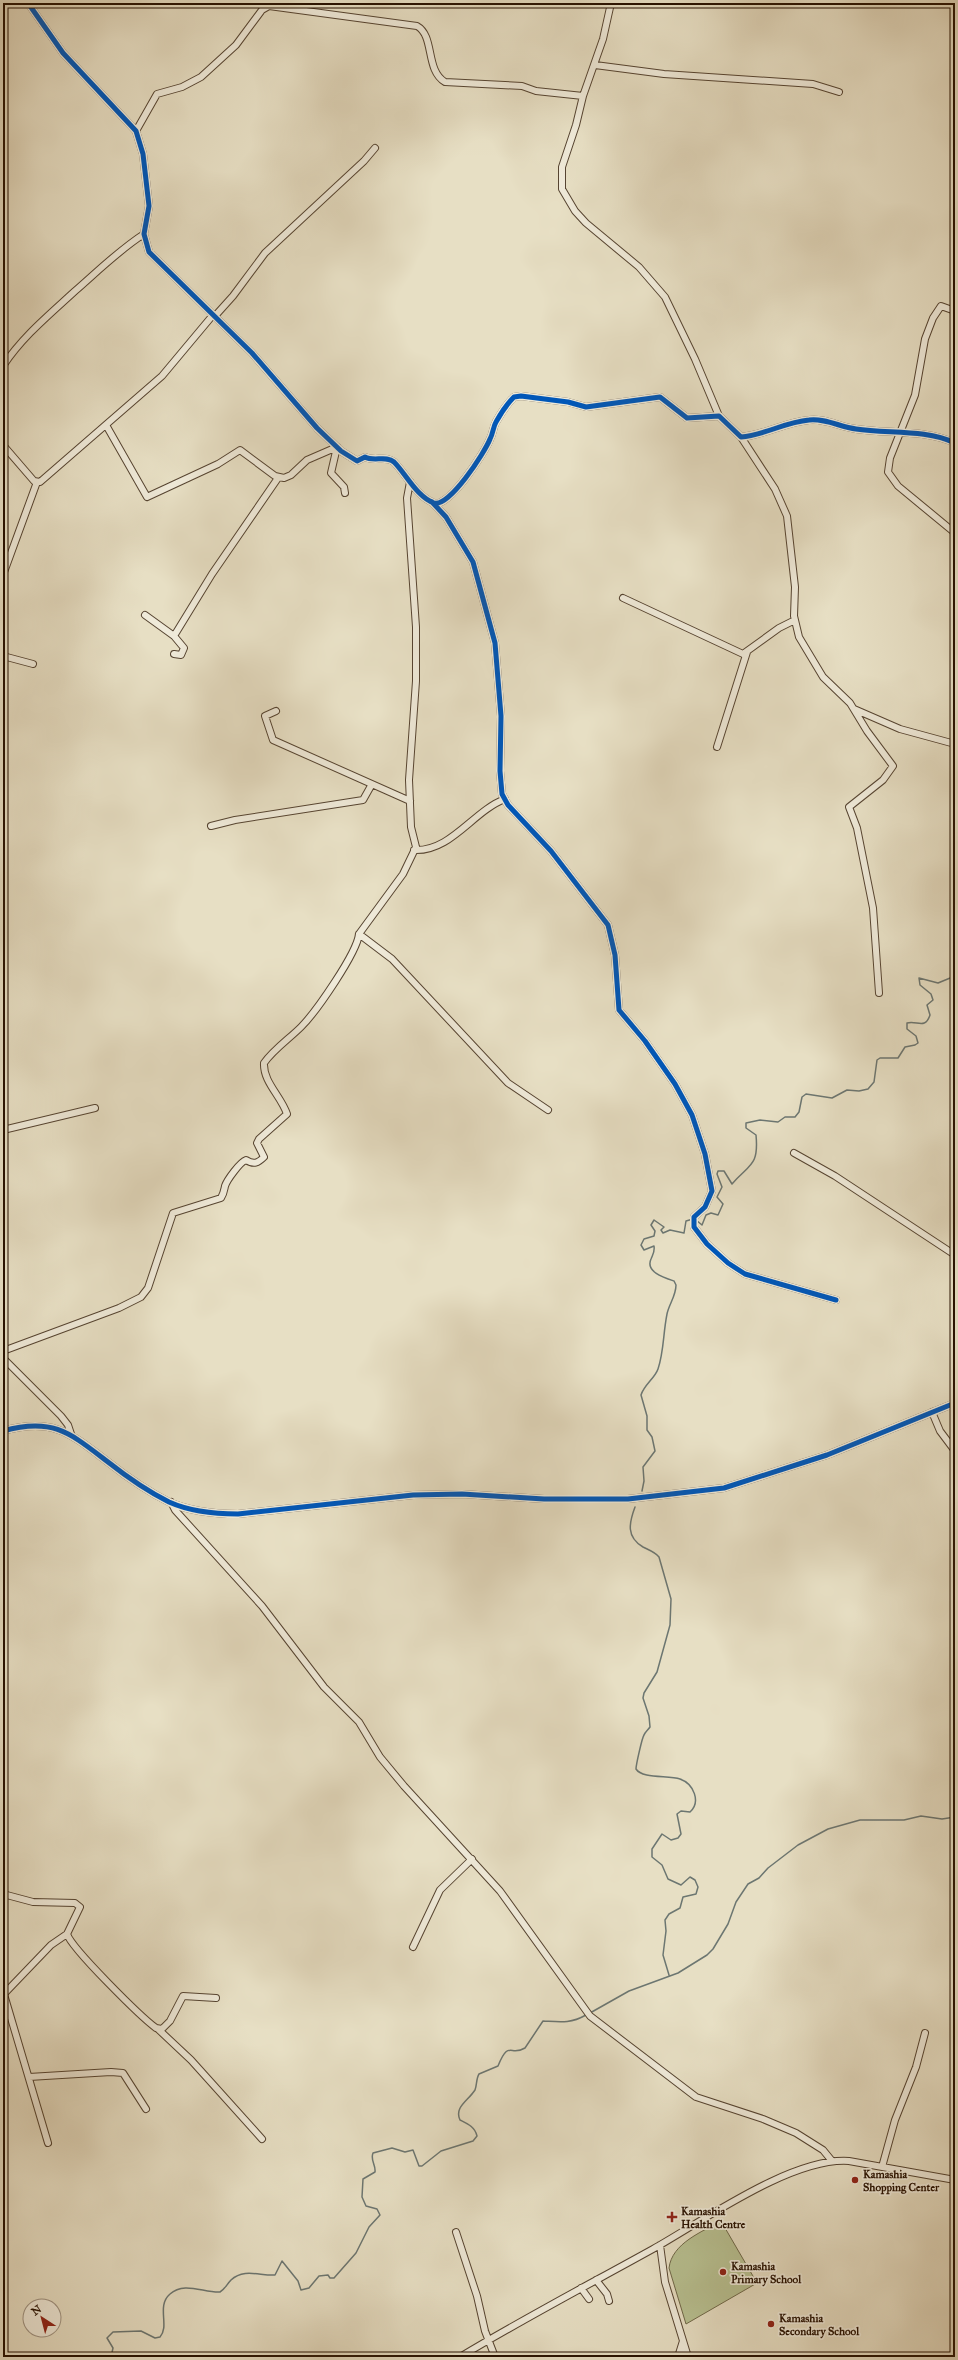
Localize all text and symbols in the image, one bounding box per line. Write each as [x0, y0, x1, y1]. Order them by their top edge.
place label: Kamashia Shopping Center [863, 2168, 940, 2195]
marker: Kamashia Shopping Center [850, 2175, 860, 2185]
place label: Kamashia Health Centre [681, 2205, 746, 2231]
marker: Kamashia Health Centre [666, 2211, 678, 2223]
place label: Kamashia Primary School [731, 2260, 802, 2287]
marker: Kamashia Primary School [718, 2267, 728, 2277]
north arrow [22, 2298, 62, 2338]
text: N [29, 2302, 45, 2318]
place label: Kamashia Secondary School [779, 2312, 860, 2339]
marker: Kamashia Secondary School [766, 2319, 776, 2329]

